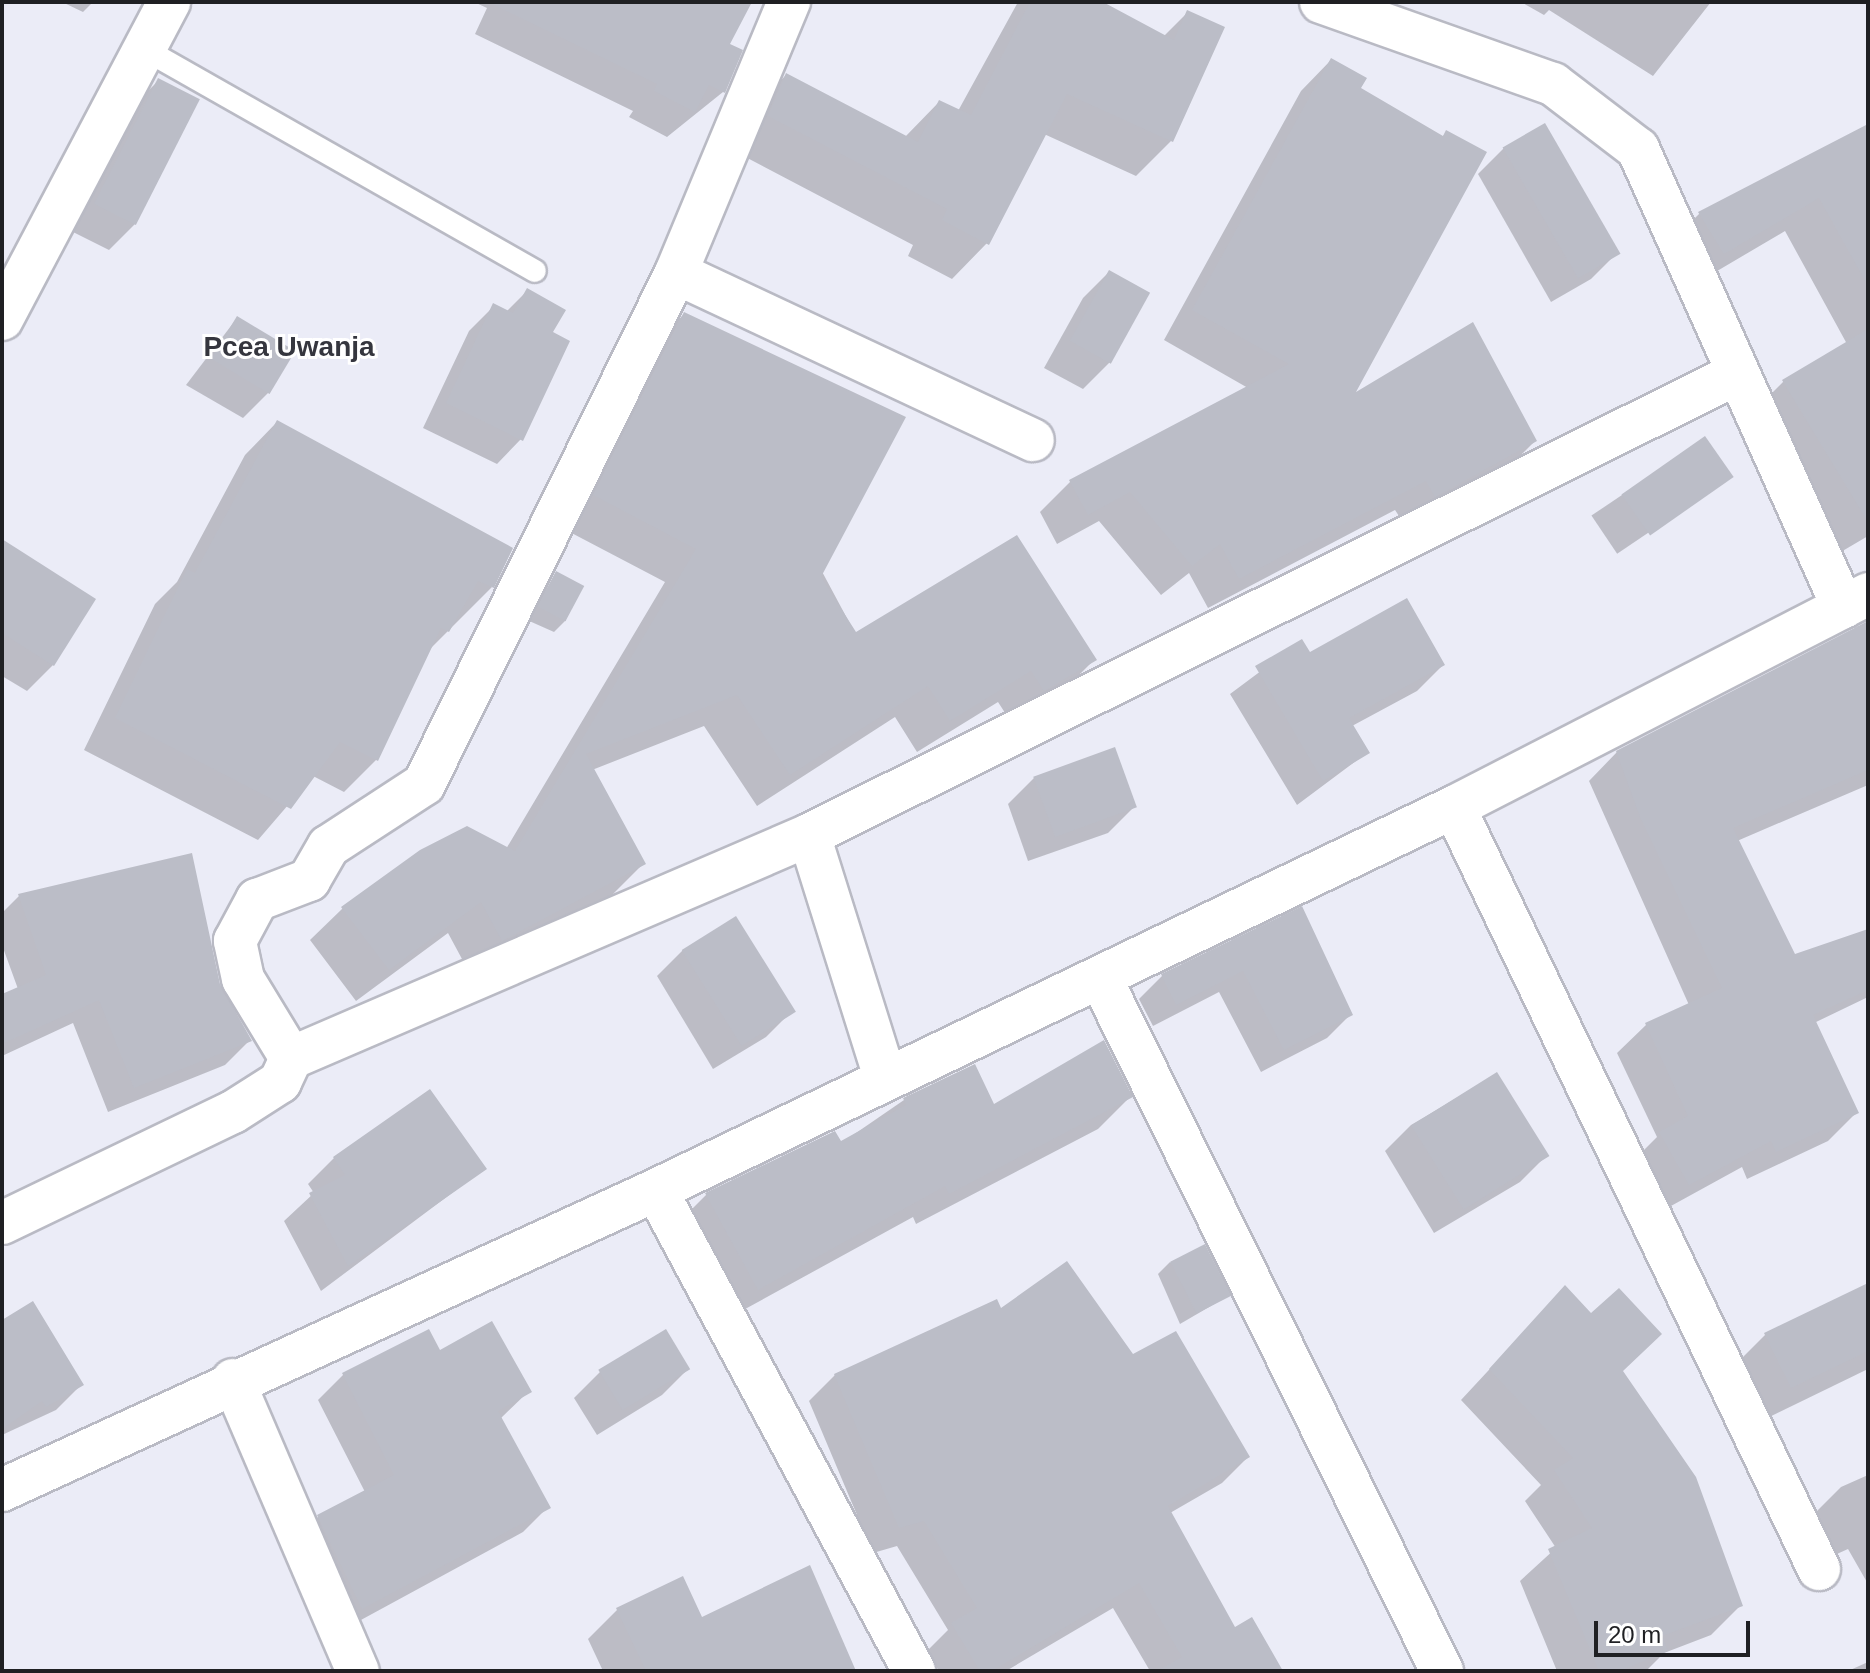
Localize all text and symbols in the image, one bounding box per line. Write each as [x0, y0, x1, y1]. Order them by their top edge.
district label: Pcea Uwanja [203, 330, 375, 364]
scale bar [1598, 1605, 1754, 1655]
text: 20 m [1608, 1621, 1661, 1648]

